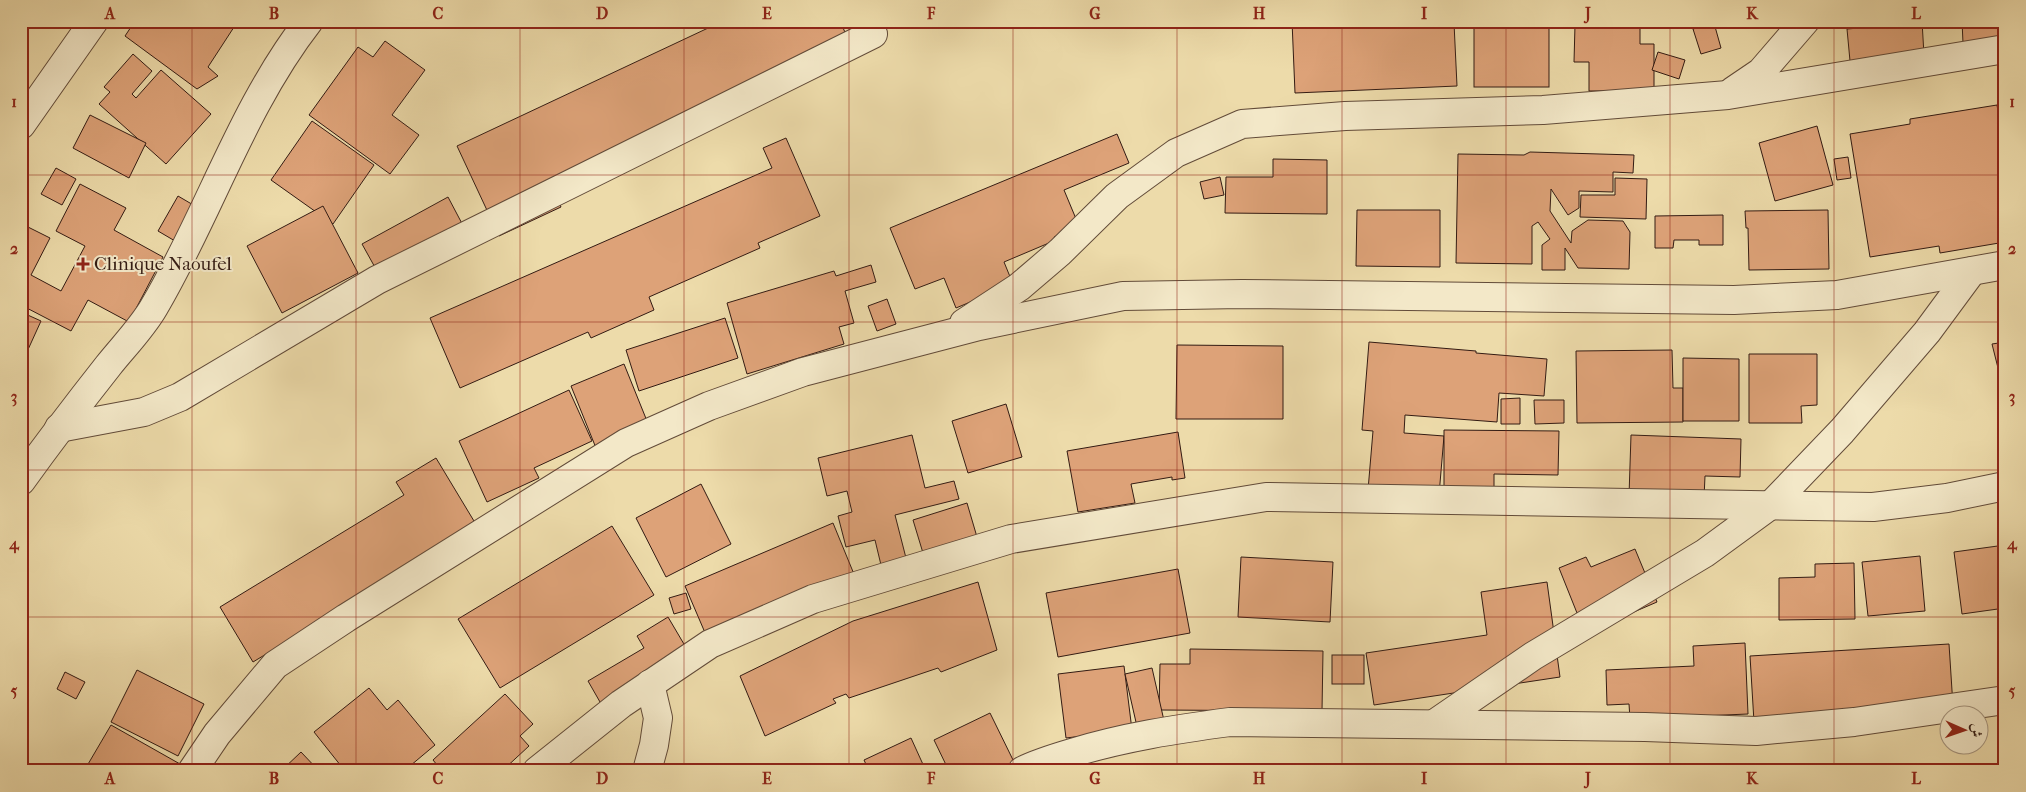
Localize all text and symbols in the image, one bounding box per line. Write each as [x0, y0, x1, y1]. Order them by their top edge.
text: A [104, 4, 116, 23]
text: B [269, 4, 279, 23]
text: C [433, 4, 444, 23]
text: D [596, 4, 608, 23]
text: E [762, 4, 772, 23]
text: F [926, 4, 936, 23]
text: G [1089, 4, 1101, 23]
text: H [1253, 4, 1266, 23]
text: I [1421, 4, 1428, 23]
text: J [1583, 4, 1591, 24]
text: K [1746, 4, 1759, 23]
text: L [1911, 4, 1921, 23]
text: 1 [11, 92, 17, 111]
text: 1 [2009, 92, 2015, 111]
text: 2 [10, 239, 18, 258]
text: 2 [2008, 239, 2016, 258]
place label: Clinique Naoufel [94, 253, 232, 275]
marker: Clinique Naoufel [76, 257, 90, 271]
text: 3 [11, 387, 17, 407]
text: 3 [2009, 387, 2015, 407]
text: 4 [8, 534, 20, 554]
text: 4 [2006, 534, 2018, 554]
text: 5 [11, 681, 18, 700]
text: 5 [2009, 681, 2016, 700]
north arrow [1938, 704, 1988, 754]
text: ش [1968, 723, 1985, 738]
text: A [104, 769, 116, 788]
text: B [269, 769, 279, 788]
text: C [433, 769, 444, 788]
text: D [596, 769, 608, 788]
text: E [762, 769, 772, 788]
text: F [926, 769, 936, 788]
text: G [1089, 769, 1101, 788]
text: H [1253, 769, 1266, 788]
text: I [1421, 769, 1428, 788]
text: J [1583, 769, 1591, 789]
text: K [1746, 769, 1759, 788]
text: L [1911, 769, 1921, 788]

